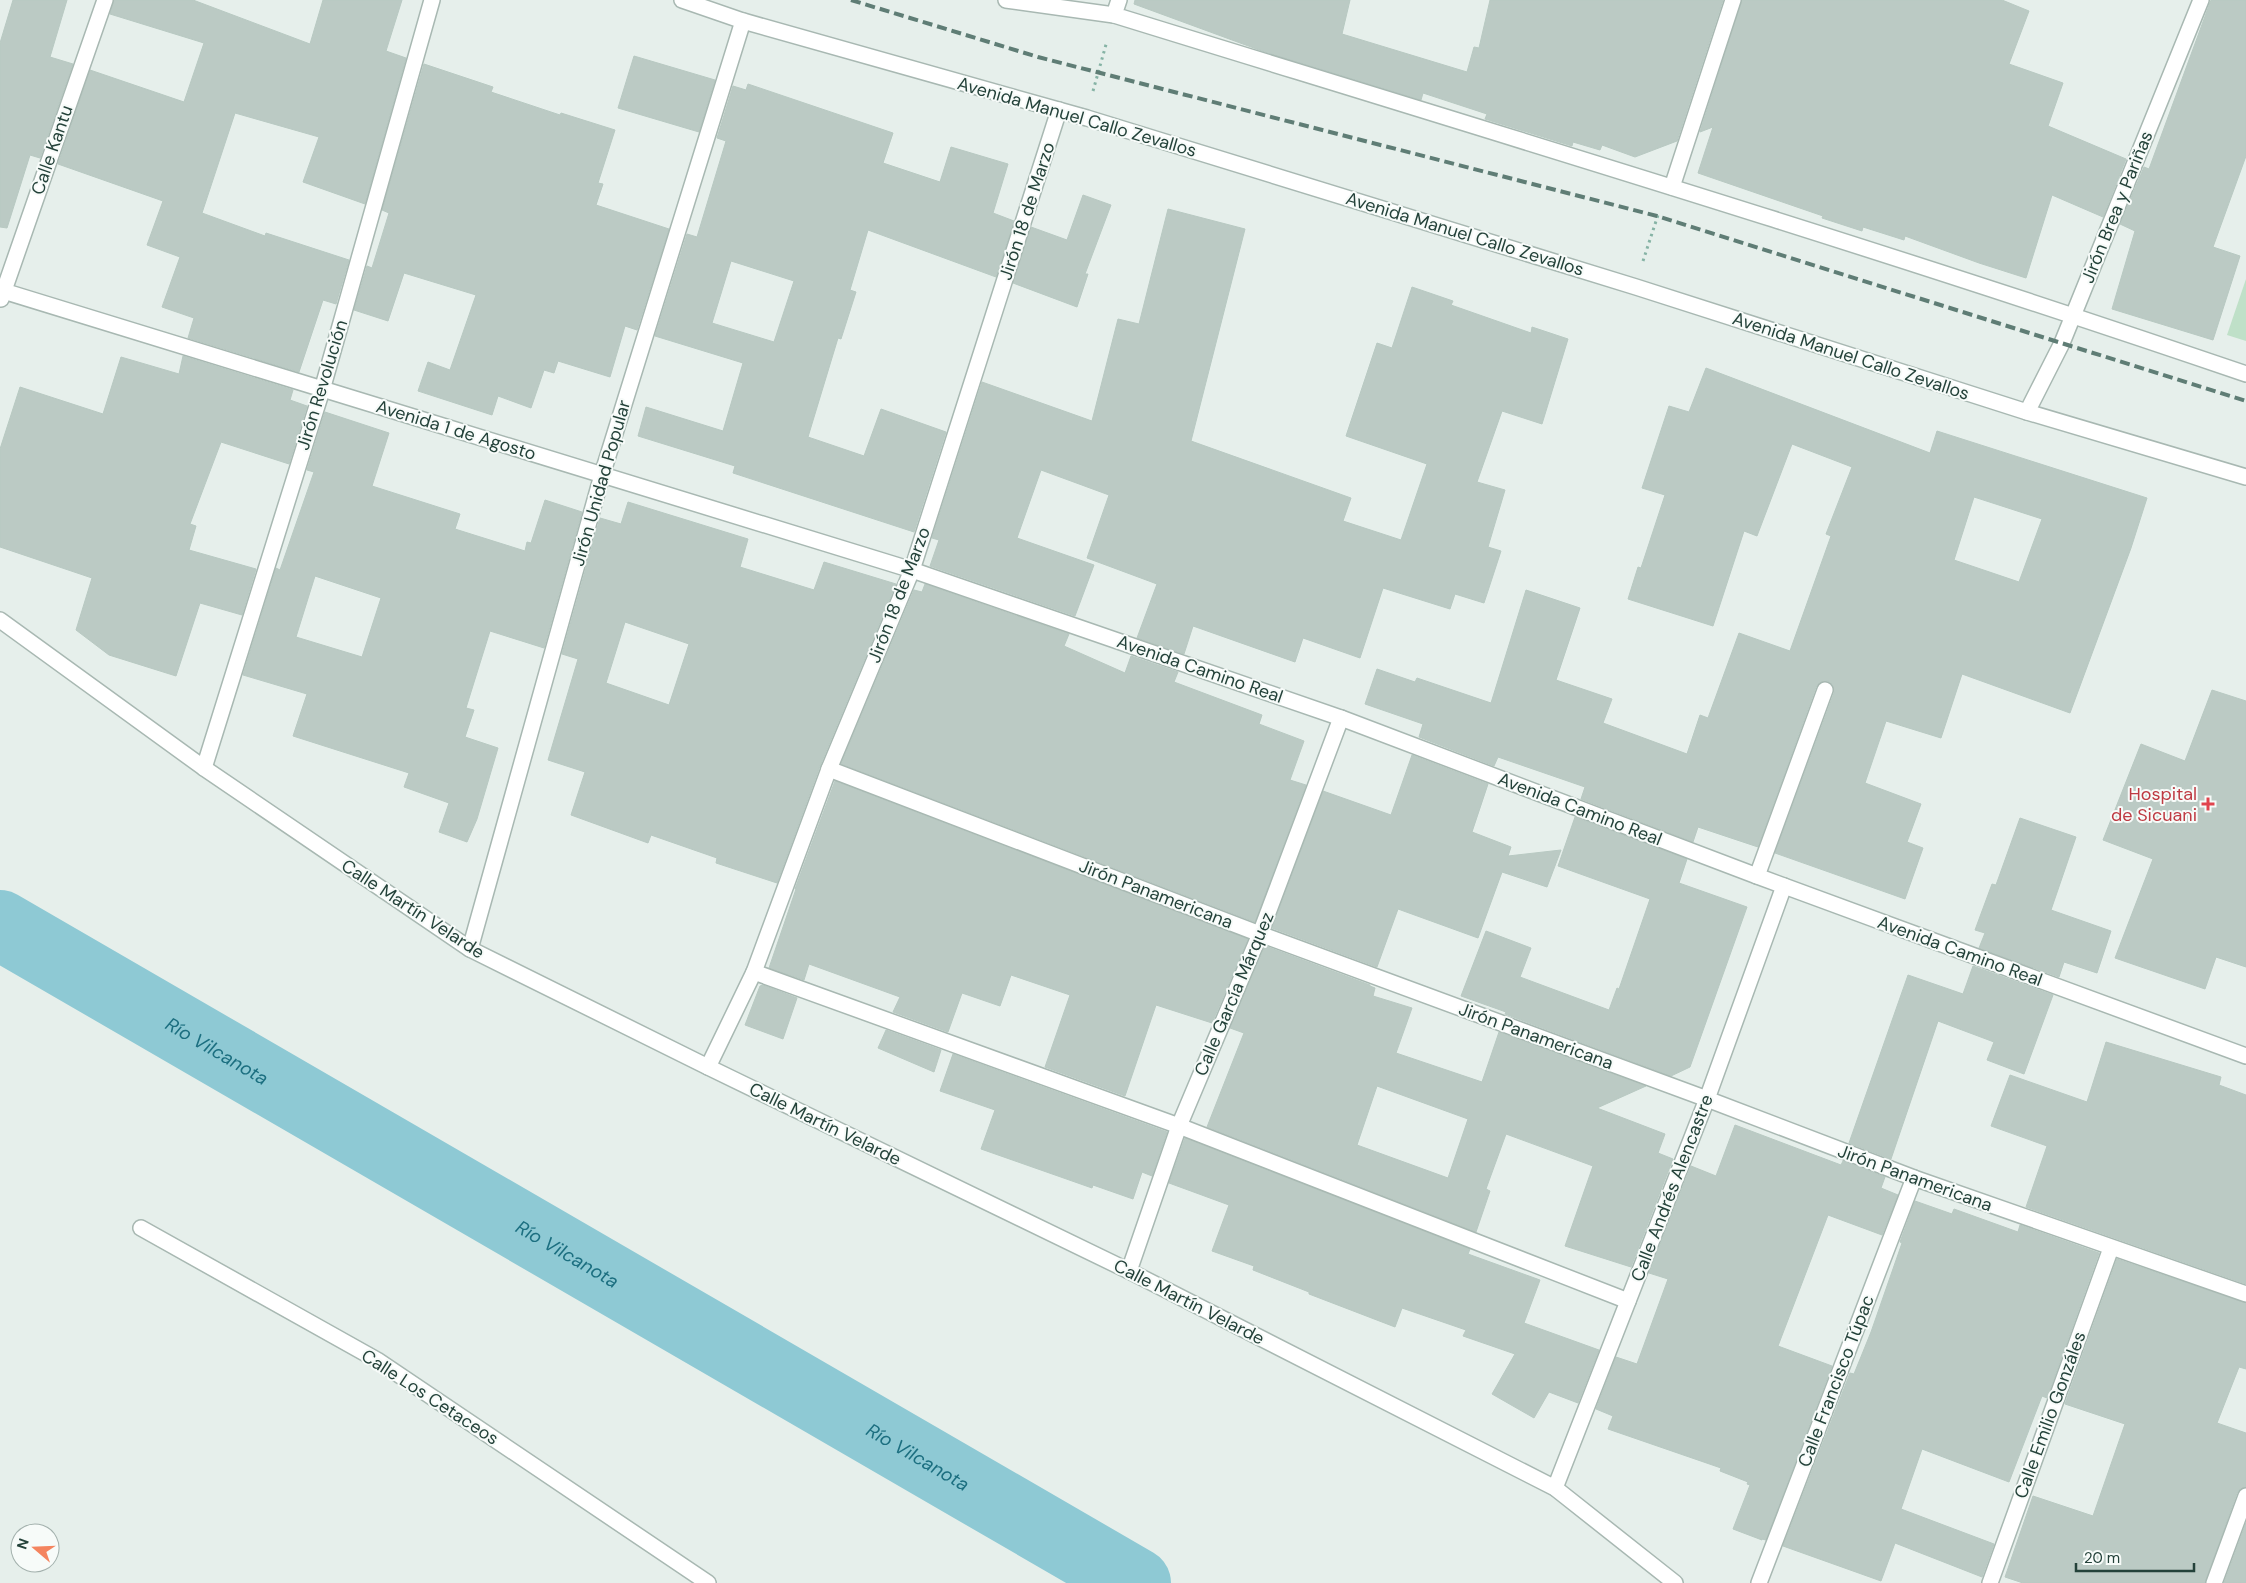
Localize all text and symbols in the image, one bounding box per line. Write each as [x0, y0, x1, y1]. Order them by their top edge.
street label: Avenida Manuel Callo Zevallos [955, 71, 1199, 163]
street label: Calle Kantu [25, 102, 79, 198]
street label: Jirón Brea y Pariñas [2075, 127, 2159, 287]
street label: Jirón 18 de Marzo [993, 139, 1061, 283]
street label: Avenida Manuel Callo Zevallos [1343, 186, 1587, 282]
street label: Avenida Manuel Callo Zevallos [1729, 306, 1973, 406]
street label: Jirón Revolución [291, 317, 353, 453]
street label: Avenida 1 de Agosto [373, 394, 539, 466]
street label: Jirón Unidad Popular [566, 397, 636, 569]
street label: Jirón 18 de Marzo [862, 524, 936, 666]
street label: Avenida Camino Real [1114, 629, 1286, 709]
street label: Avenida Camino Real [1495, 767, 1665, 851]
place label: Hospital de Sicuani [2111, 782, 2197, 827]
marker: Hospital de Sicuani [2201, 797, 2215, 811]
street label: Calle Martín Velarde [337, 854, 489, 964]
street label: Jirón Panamericana [1076, 854, 1236, 934]
street label: Calle García Márquez [1189, 908, 1279, 1080]
street label: Avenida Camino Real [1874, 910, 2046, 992]
street label: Jirón Panamericana [1455, 997, 1617, 1075]
water label: Río Vilcanota [161, 1012, 273, 1091]
street label: Calle Martín Velarde [745, 1077, 905, 1171]
street label: Calle Andrés Alencastre [1625, 1091, 1719, 1285]
street label: Jirón Panamericana [1834, 1139, 1996, 1217]
water label: Río Vilcanota [511, 1215, 623, 1294]
street label: Calle Martín Velarde [1109, 1254, 1269, 1350]
street label: Calle Francisco Túpac [1792, 1292, 1880, 1470]
street label: Calle Emilio Gonzáles [2009, 1328, 2091, 1502]
street label: Calle Los Cetaceos [357, 1344, 503, 1450]
water label: Río Vilcanota [862, 1418, 974, 1497]
north arrow [10, 1523, 60, 1573]
text: N [13, 1536, 33, 1552]
scale bar [2076, 1540, 2194, 1572]
text: 20 m [2084, 1548, 2120, 1568]

